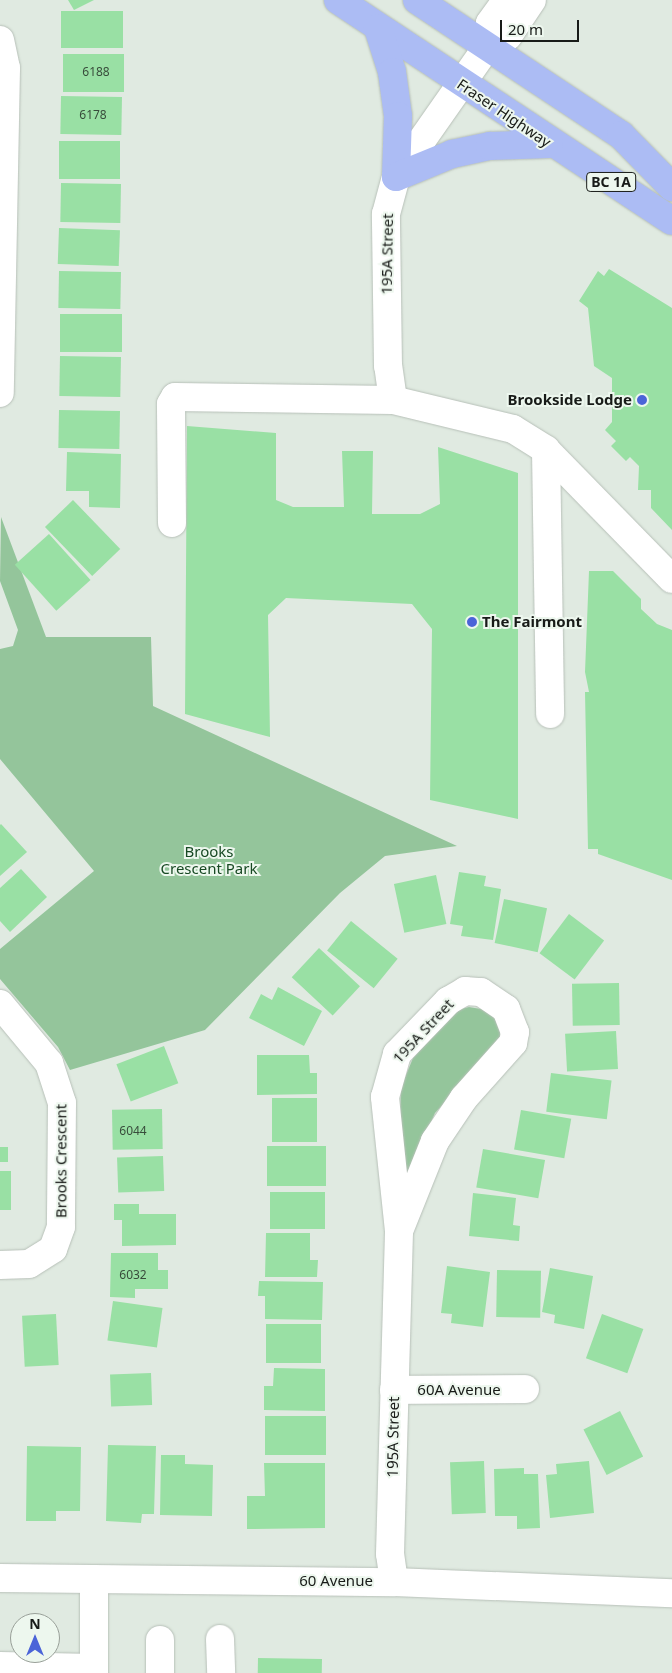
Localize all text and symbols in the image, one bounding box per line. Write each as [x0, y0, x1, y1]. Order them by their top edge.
scale bar [502, 10, 581, 42]
text: 20 m [508, 19, 543, 39]
house number: 6188 [82, 65, 110, 79]
street label: Fraser Highway [454, 75, 554, 151]
house number: 6178 [79, 108, 107, 122]
road number: BC 1A [586, 170, 636, 193]
street label: 195A Street [377, 213, 397, 295]
place label: Brookside Lodge [508, 391, 632, 409]
marker: Brookside Lodge [636, 394, 648, 406]
place label: The Fairmont [482, 613, 582, 631]
marker: The Fairmont [466, 616, 478, 628]
park label: Brooks Crescent Park [161, 842, 257, 877]
street label: 195A Street [389, 995, 457, 1067]
street label: Brooks Crescent [52, 1104, 70, 1218]
house number: 6044 [119, 1124, 147, 1138]
house number: 6032 [119, 1268, 147, 1282]
street label: 60A Avenue [417, 1381, 501, 1399]
street label: 195A Street [383, 1396, 403, 1478]
street label: 60 Avenue [299, 1572, 373, 1590]
north arrow [10, 1613, 60, 1663]
text: N [29, 1614, 41, 1633]

